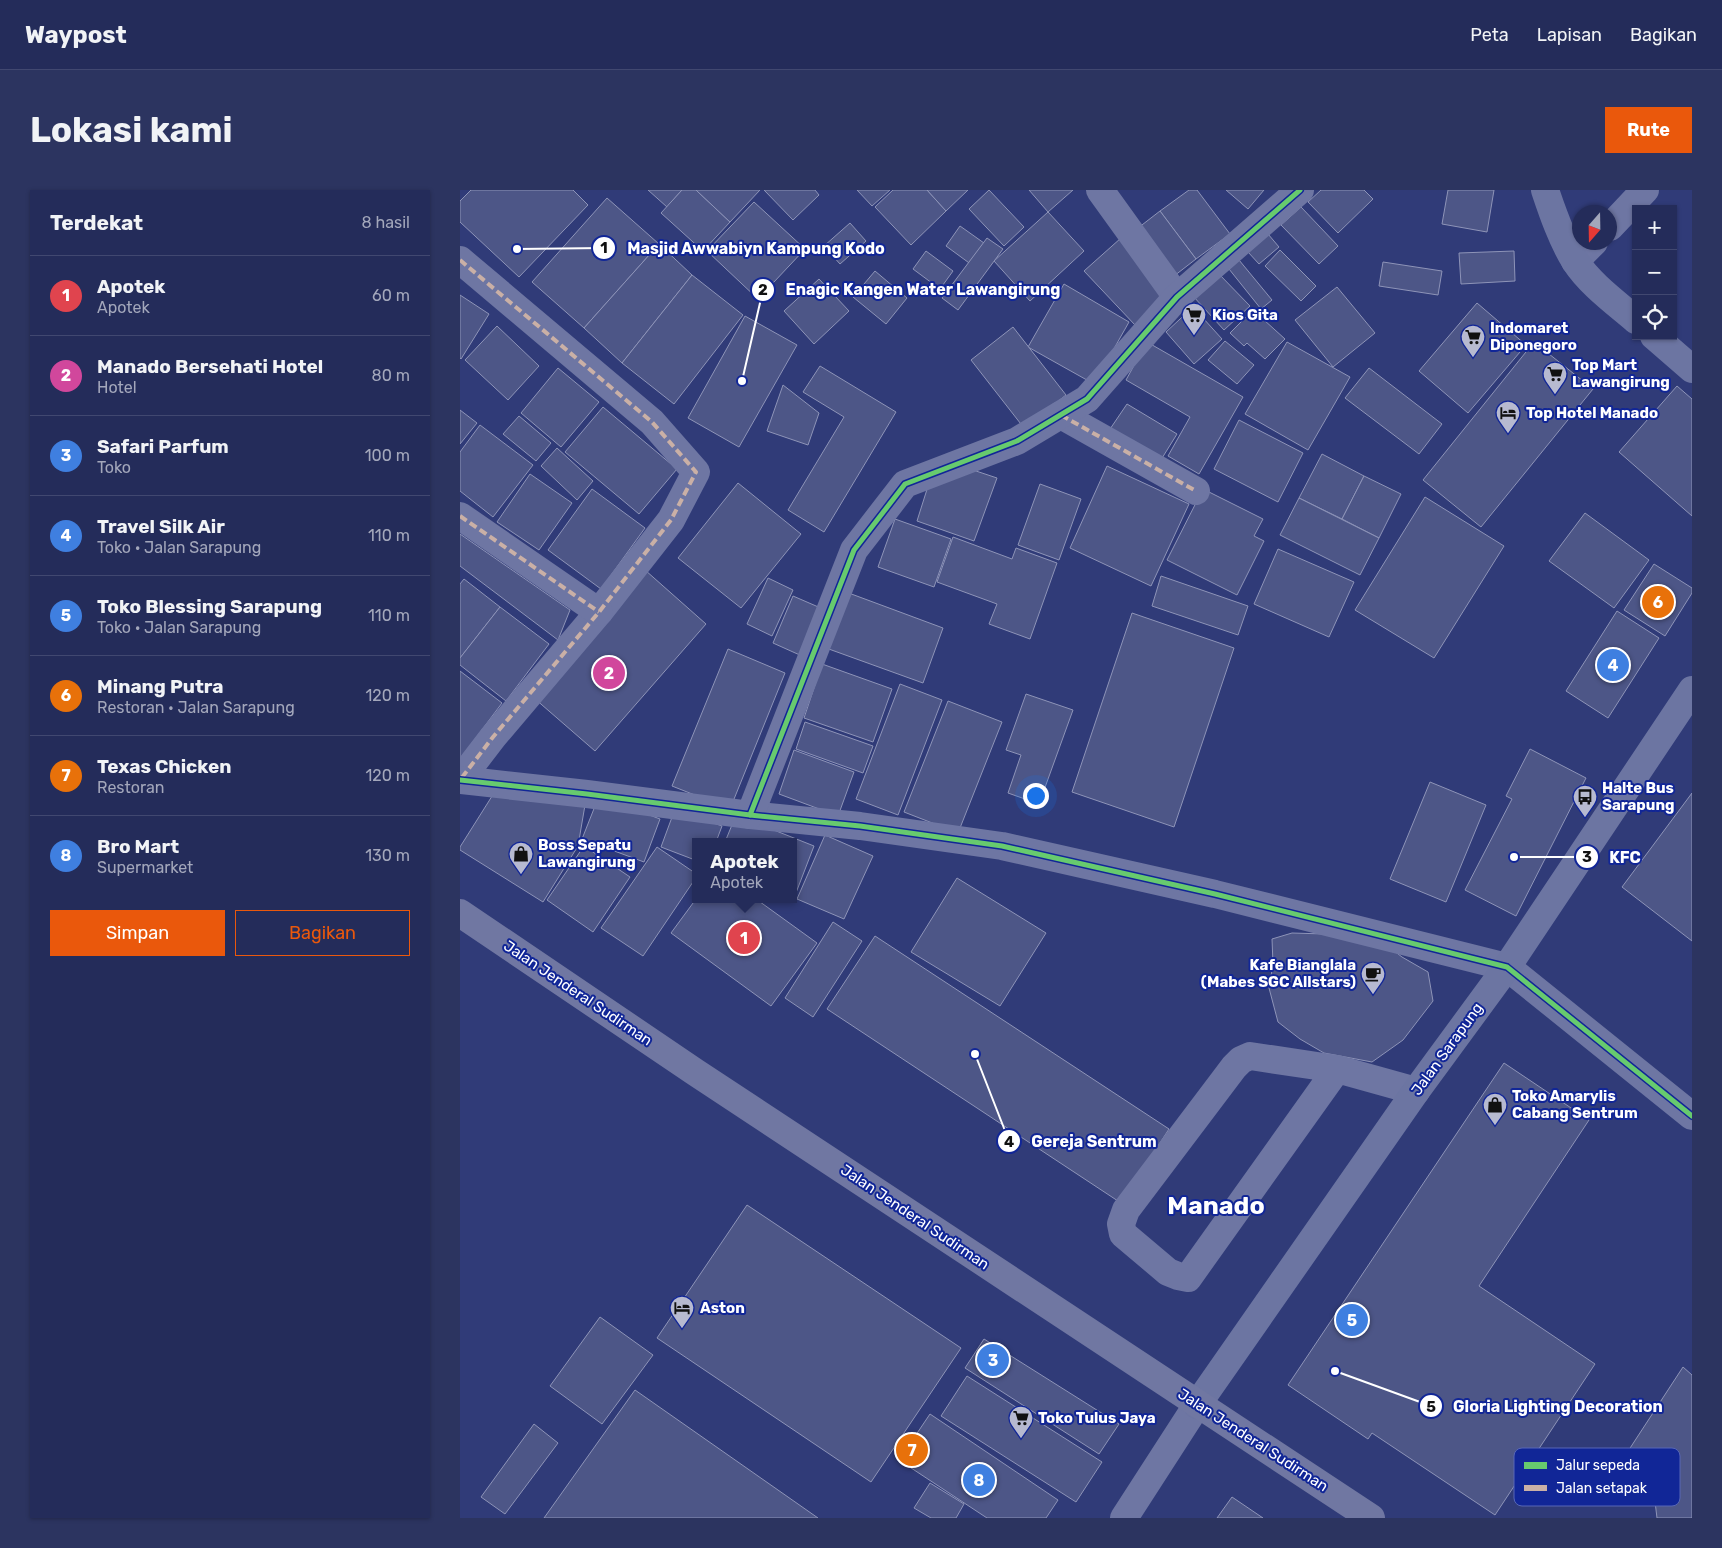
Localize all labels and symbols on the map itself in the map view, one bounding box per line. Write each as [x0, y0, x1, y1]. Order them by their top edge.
north arrow [1572, 205, 1617, 250]
callout: Masjid Awwabiyn Kampung Kodo [592, 233, 895, 264]
text: 1 [600, 239, 608, 257]
text: Masjid Awwabiyn Kampung Kodo [627, 239, 885, 258]
callout: Enagic Kangen Water Lawangirung [750, 274, 1071, 305]
text: Enagic Kangen Water Lawangirung [785, 280, 1061, 299]
text: 2 [758, 281, 768, 299]
supermarket icon: Kios Gita [1181, 302, 1207, 336]
place label: Kios Gita [1212, 306, 1278, 324]
place label: Indomaret Diponegoro [1490, 319, 1577, 354]
supermarket icon: Indomaret Diponegoro [1460, 324, 1486, 358]
place label: Top Mart Lawangirung [1572, 356, 1670, 391]
supermarket icon: Top Mart Lawangirung [1542, 361, 1568, 395]
hotel icon: Top Hotel Manado [1495, 400, 1521, 434]
place label: Top Hotel Manado [1526, 404, 1658, 422]
pin: 6 [1642, 583, 1674, 621]
pin: 4 [1597, 646, 1629, 684]
pin: 2 [593, 654, 625, 692]
place label: Halte Bus Sarapung [1602, 779, 1675, 814]
your location [1023, 783, 1049, 809]
bus stop icon: Halte Bus Sarapung [1572, 784, 1598, 818]
place label: Boss Sepatu Lawangirung [538, 836, 636, 871]
shop icon: Boss Sepatu Lawangirung [508, 841, 534, 875]
callout: KFC [1575, 842, 1651, 873]
text: 3 [1582, 848, 1592, 866]
text: KFC [1609, 848, 1641, 867]
pin: 1 [728, 919, 760, 957]
street label: Jalan Jenderal Sudirman [500, 937, 656, 1049]
place label: Kafe Bianglala (Mabes SGC Allstars) [1201, 956, 1356, 991]
cafe icon: Kafe Bianglala (Mabes SGC Allstars) [1360, 961, 1386, 995]
street label: Jalan Sarapung [1407, 999, 1487, 1099]
place label: Toko Amarylis Cabang Sentrum [1512, 1087, 1638, 1122]
shop icon: Toko Amarylis Cabang Sentrum [1482, 1092, 1508, 1126]
callout: Gereja Sentrum [996, 1126, 1166, 1157]
text: Gereja Sentrum [1031, 1132, 1157, 1151]
text: 4 [1004, 1133, 1014, 1151]
street label: Jalan Jenderal Sudirman [837, 1161, 993, 1273]
district label: Manado [1167, 1191, 1265, 1220]
hotel icon: Aston [669, 1295, 695, 1329]
place label: Aston [700, 1299, 745, 1317]
pin: 5 [1336, 1301, 1368, 1339]
pin: 3 [977, 1341, 1009, 1379]
street label: Jalan Jenderal Sudirman [1175, 1385, 1331, 1495]
callout: Gloria Lighting Decoration [1418, 1391, 1673, 1422]
text: Gloria Lighting Decoration [1453, 1397, 1663, 1416]
text: 5 [1426, 1398, 1436, 1416]
supermarket icon: Toko Tulus Jaya [1008, 1405, 1034, 1439]
place label: Toko Tulus Jaya [1038, 1409, 1156, 1427]
pin: 7 [896, 1431, 928, 1469]
legend [1514, 1448, 1680, 1506]
text: Jalur sepeda [1556, 1457, 1640, 1474]
pin: 8 [963, 1461, 995, 1499]
text: Jalan setapak [1556, 1480, 1648, 1497]

